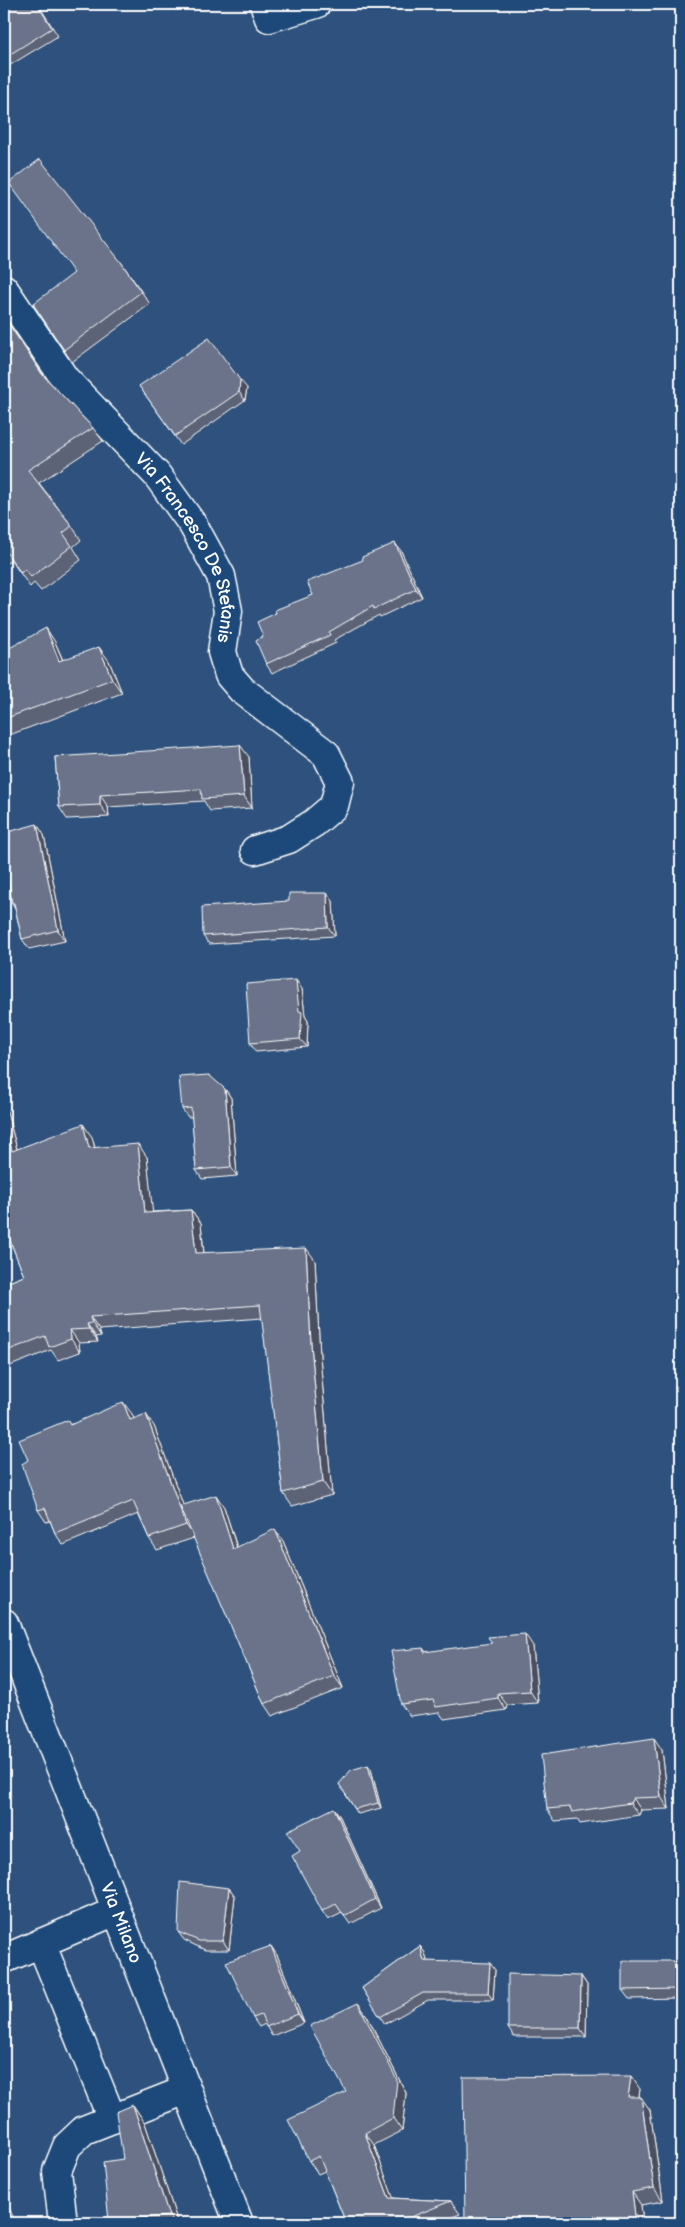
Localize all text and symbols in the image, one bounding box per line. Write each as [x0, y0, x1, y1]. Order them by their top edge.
street label: Via Francesco De Stefanis [131, 448, 239, 644]
street label: Via Milano [96, 1880, 147, 1966]

